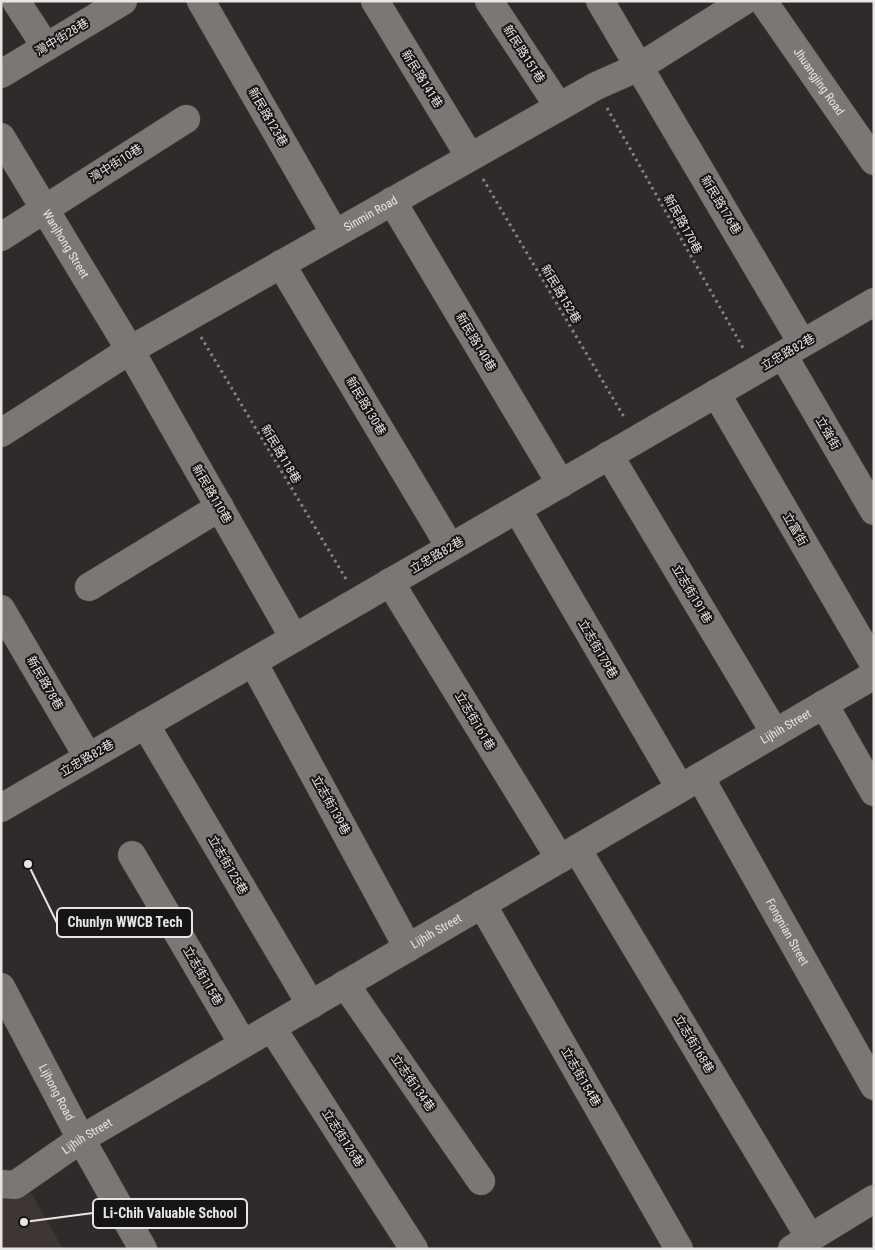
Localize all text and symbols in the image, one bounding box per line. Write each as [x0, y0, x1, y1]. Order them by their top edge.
street label: 灣中街28巷 [33, 16, 91, 58]
street label: 新民路151巷 [500, 23, 548, 85]
street label: Jhuangjing Road [791, 45, 847, 118]
street label: 新民路141巷 [399, 47, 445, 111]
street label: 新民路123巷 [245, 85, 291, 149]
street label: 灣中街10巷 [87, 141, 145, 185]
street label: 新民路176巷 [698, 173, 744, 237]
street label: 新民路170巷 [661, 192, 705, 256]
street label: Sinmin Road [341, 193, 400, 234]
street label: Wanjhong Street [40, 207, 92, 281]
street label: 新民路152巷 [538, 262, 584, 326]
street label: 新民路140巷 [453, 310, 499, 374]
street label: 立忠路82巷 [759, 331, 817, 373]
street label: 新民路130巷 [343, 374, 389, 438]
street label: 立強街 [813, 414, 843, 452]
street label: 新民路118巷 [258, 422, 304, 486]
street label: 新民路110巷 [189, 462, 235, 526]
street label: 立富街 [780, 510, 810, 548]
street label: 立忠路82巷 [408, 534, 466, 576]
street label: 立志街191巷 [669, 562, 715, 626]
street label: 立志街179巷 [575, 617, 621, 681]
street label: 新民路78巷 [24, 654, 66, 712]
street label: 立志街161巷 [452, 689, 498, 753]
street label: Lijhih Street [758, 706, 814, 747]
street label: 立忠路82巷 [58, 737, 116, 779]
street label: 立志街139巷 [309, 773, 353, 837]
street label: 立志街125巷 [205, 833, 251, 897]
street label: Fongnian Street [763, 896, 812, 968]
callout: Chunlyn WWCB Tech [57, 908, 192, 937]
street label: Lijhih Street [408, 911, 464, 951]
text: Chunlyn WWCB Tech [67, 914, 183, 930]
street label: 立志街115巷 [180, 944, 226, 1008]
street label: 立志街168巷 [671, 1012, 717, 1076]
street label: 立志街154巷 [558, 1045, 604, 1109]
street label: 立志街134巷 [388, 1052, 438, 1114]
street label: Lijhong Road [36, 1062, 77, 1123]
street label: 立志街126巷 [319, 1107, 367, 1169]
street label: Lijhih Street [59, 1115, 115, 1157]
callout: Li-Chih Valuable School [93, 1199, 247, 1228]
text: Li-Chih Valuable School [103, 1205, 237, 1221]

